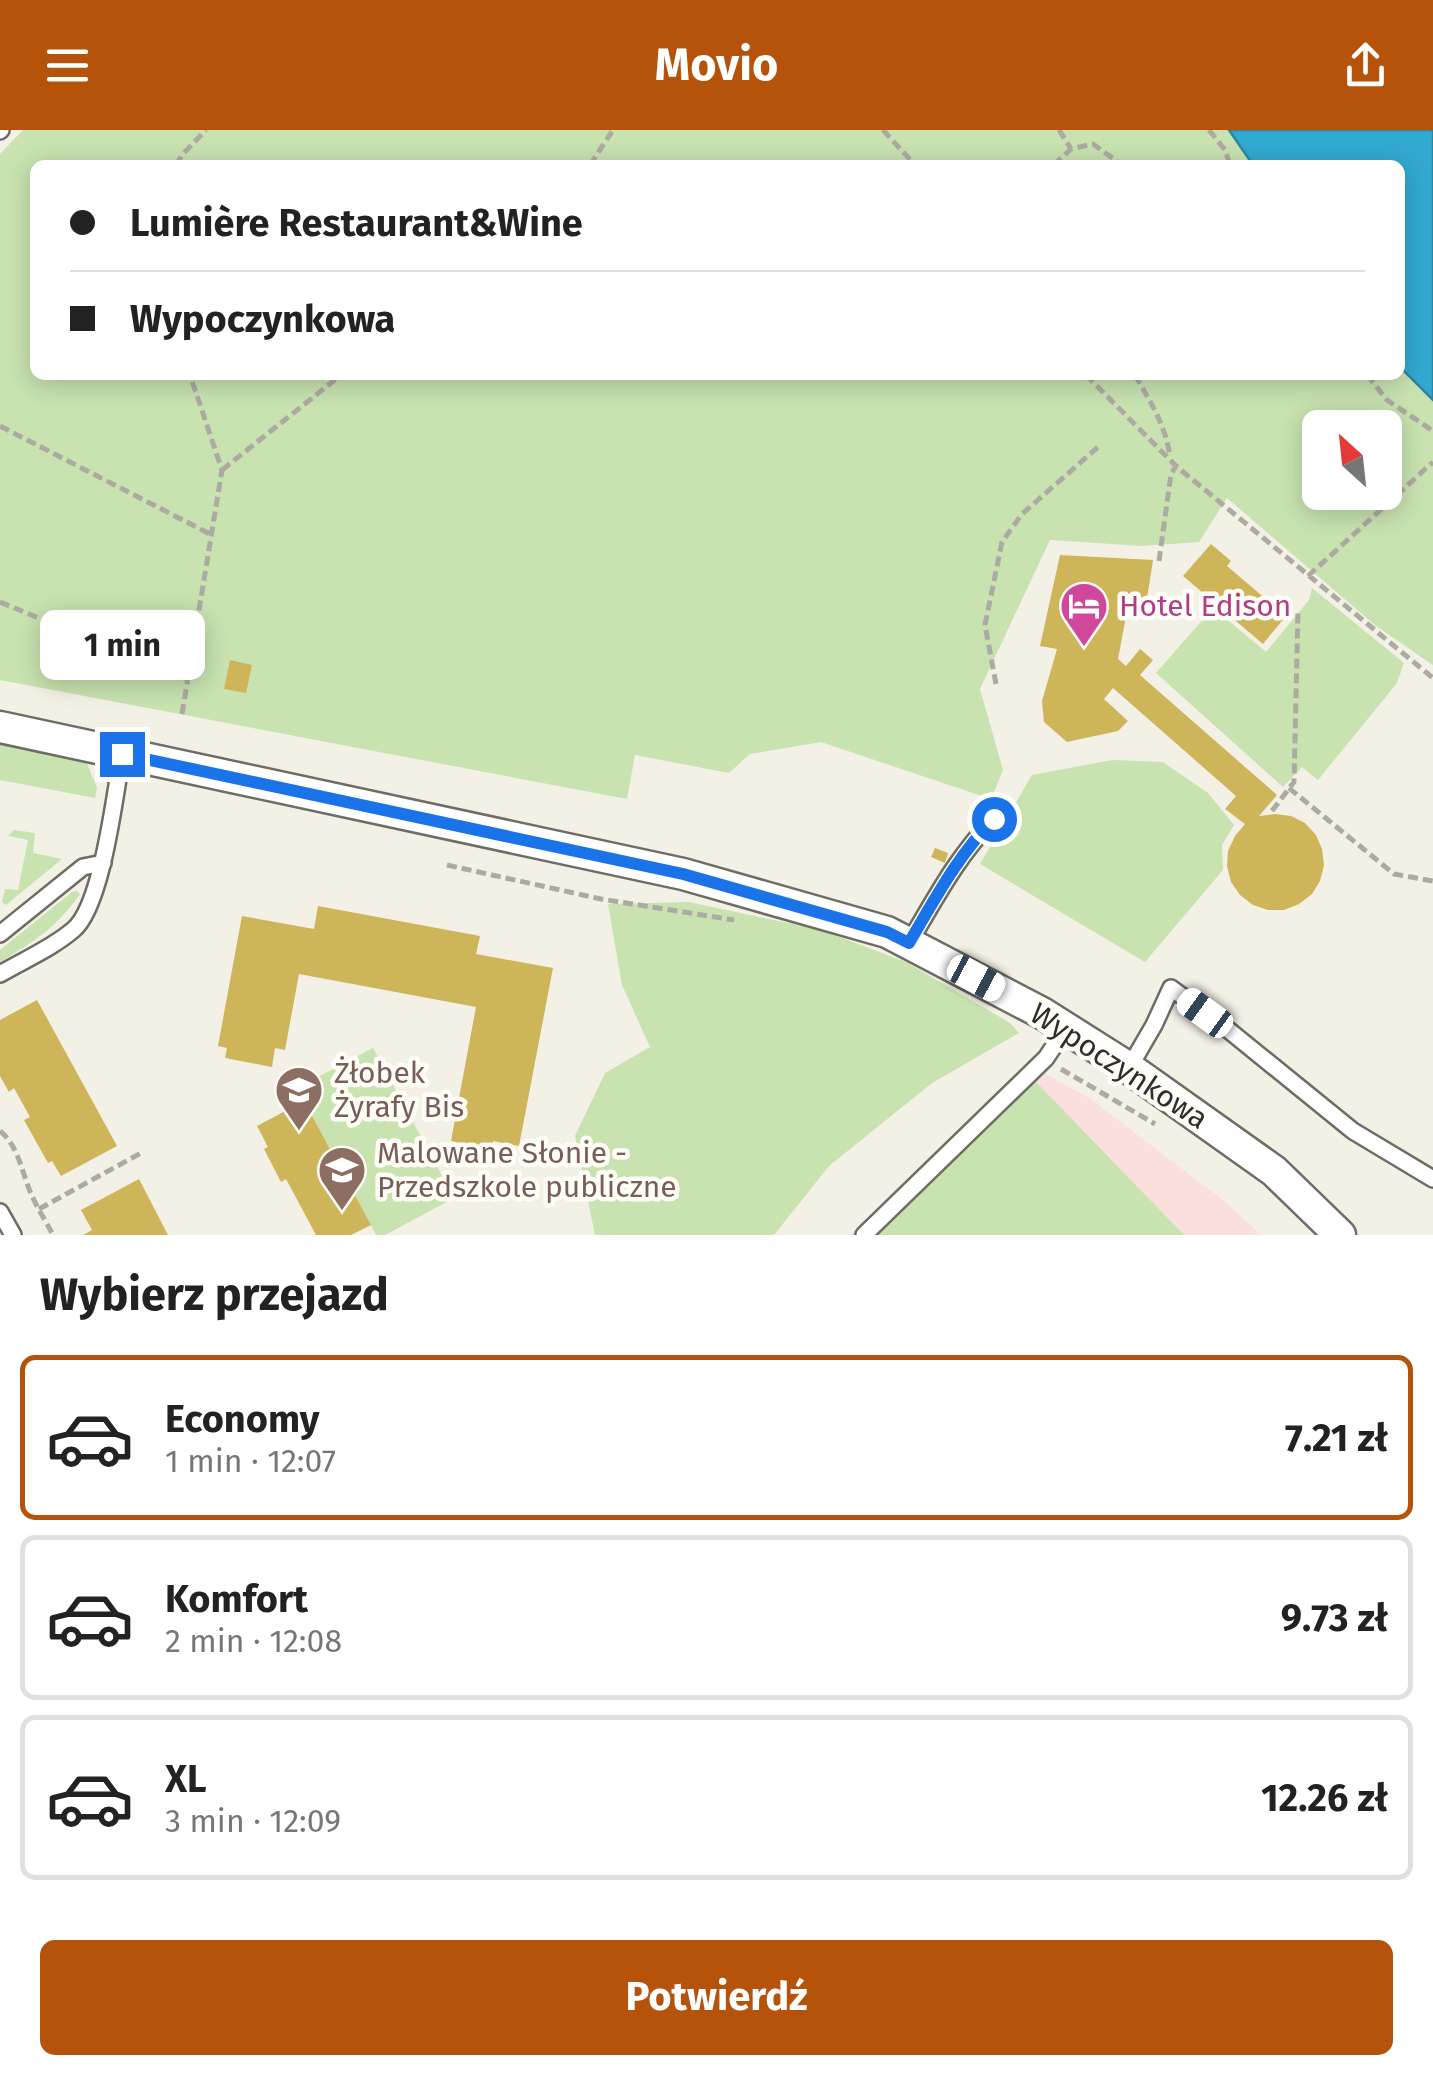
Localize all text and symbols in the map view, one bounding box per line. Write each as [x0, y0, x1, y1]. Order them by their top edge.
icon: menu [40, 38, 95, 93]
text: Movio [655, 38, 778, 92]
icon: share [1338, 38, 1393, 93]
text: Lumière Restaurant&Wine [130, 200, 583, 246]
text: Wypoczynkowa [130, 296, 395, 342]
north arrow [1302, 410, 1402, 510]
map controls [1302, 410, 1402, 510]
hotel icon: Hotel Edison [1058, 580, 1110, 648]
place label: Hotel Edison [1119, 588, 1291, 624]
callout: 1 min [39, 609, 204, 679]
text: 1 min [84, 626, 161, 664]
route end [100, 732, 145, 777]
route start [972, 797, 1017, 842]
car [942, 951, 1010, 1005]
car [1172, 983, 1238, 1043]
street label: Wypoczynkowa [1023, 995, 1215, 1137]
place label: Żłobek Żyrafy Bis [334, 1055, 464, 1125]
school or university icon: Żłobek Żyrafy Bis [273, 1064, 325, 1132]
place label: Malowane Słonie - Przedszkole publiczne [377, 1135, 677, 1205]
school or university icon: Malowane Słonie - Przedszkole publiczne [316, 1144, 368, 1212]
text: Wybierz przejazd [40, 1268, 389, 1322]
icon: car [45, 1393, 135, 1483]
text: Economy [165, 1396, 320, 1442]
text: 7.21 zł [1285, 1415, 1388, 1461]
text: 1 min · 12:07 [165, 1442, 336, 1480]
icon: car [45, 1573, 135, 1663]
text: Komfort [165, 1576, 308, 1622]
text: 9.73 zł [1281, 1595, 1388, 1641]
text: 2 min · 12:08 [165, 1622, 342, 1660]
icon: car [45, 1753, 135, 1843]
text: XL [165, 1756, 207, 1802]
text: 12.26 zł [1261, 1775, 1388, 1821]
text: 3 min · 12:09 [165, 1802, 341, 1840]
button: Potwierdź [40, 1940, 1393, 2055]

